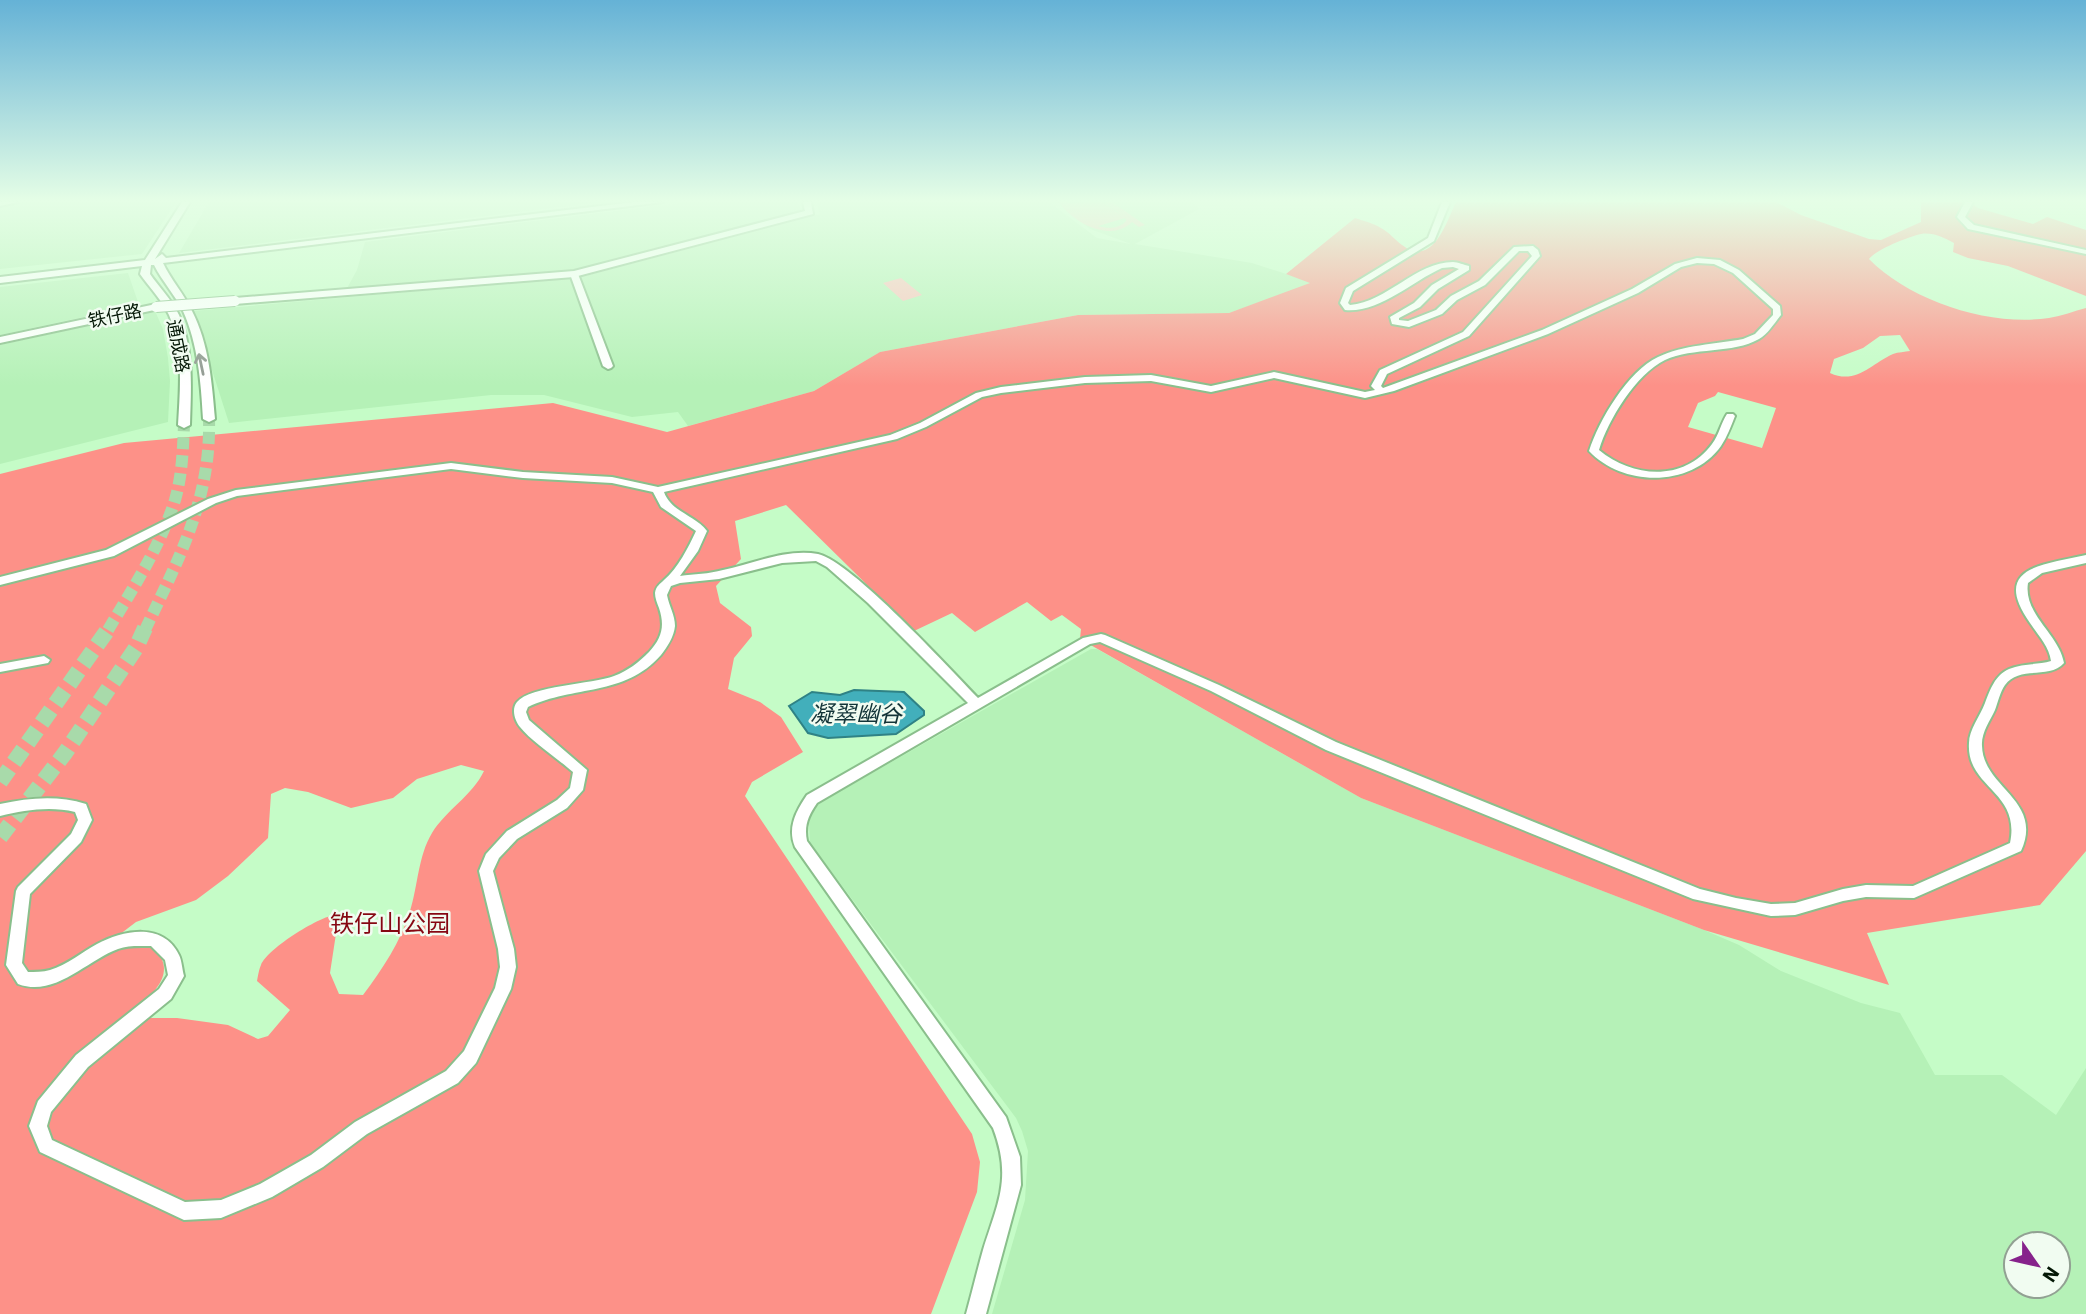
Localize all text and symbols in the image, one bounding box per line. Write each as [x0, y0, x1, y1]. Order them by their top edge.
street label: 铁仔路 [86, 299, 144, 332]
street label: 通成路 [162, 317, 195, 375]
one-way arrow [193, 353, 207, 376]
water label: 凝翠幽谷 [810, 698, 904, 728]
park label: 铁仔山公园 [330, 907, 450, 939]
north arrow [2002, 1230, 2072, 1300]
text: N [2037, 1262, 2065, 1287]

